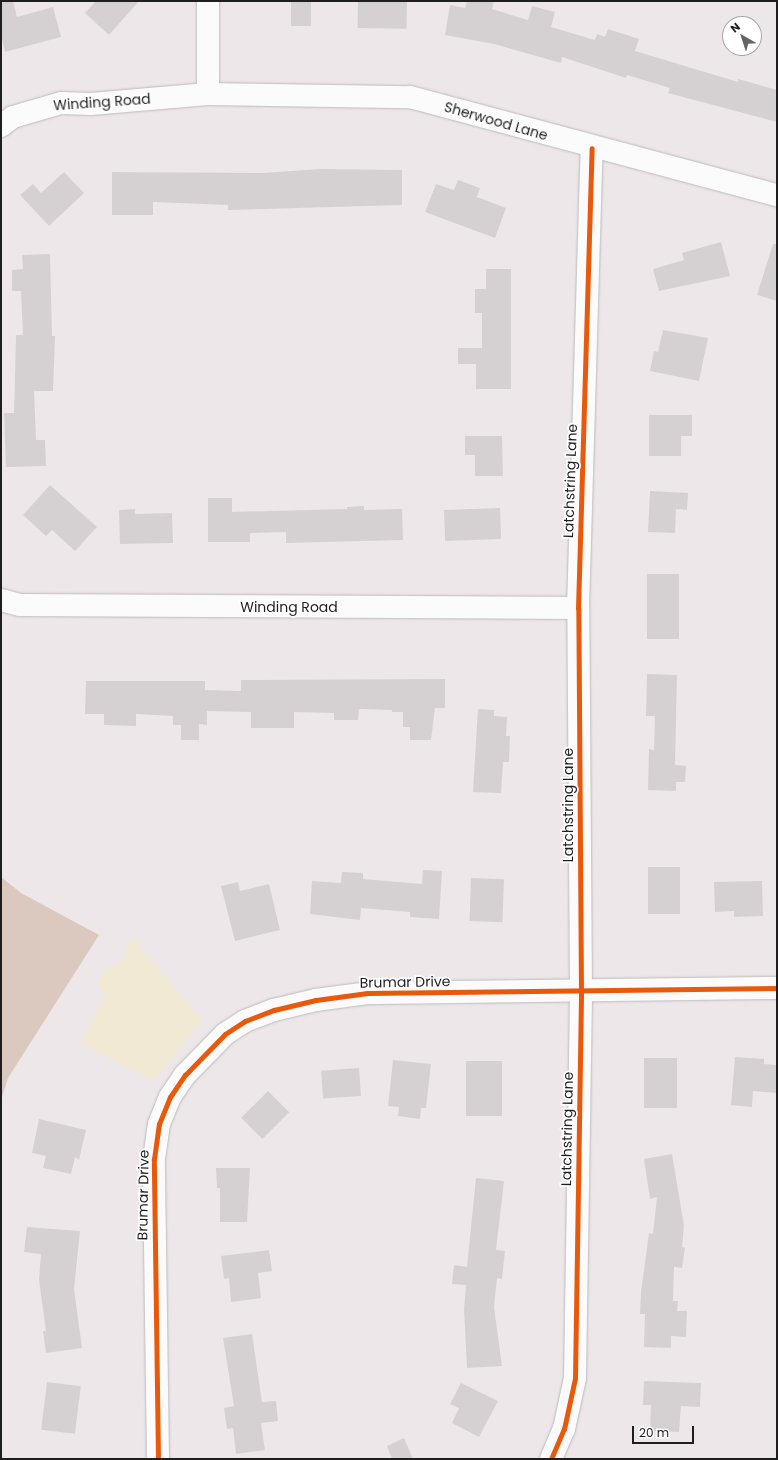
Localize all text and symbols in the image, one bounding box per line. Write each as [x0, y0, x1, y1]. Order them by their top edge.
north arrow [722, 16, 762, 56]
text: N [727, 19, 743, 36]
street label: Winding Road [53, 90, 151, 114]
street label: Sherwood Lane [442, 98, 550, 144]
street label: Latchstring Lane [560, 424, 580, 538]
street label: Winding Road [240, 599, 338, 615]
street label: Latchstring Lane [560, 748, 576, 862]
street label: Brumar Drive [360, 973, 450, 991]
street label: Latchstring Lane [558, 1072, 576, 1186]
street label: Brumar Drive [134, 1150, 152, 1240]
scale bar [634, 1418, 696, 1444]
text: 20 m [639, 1424, 669, 1441]

